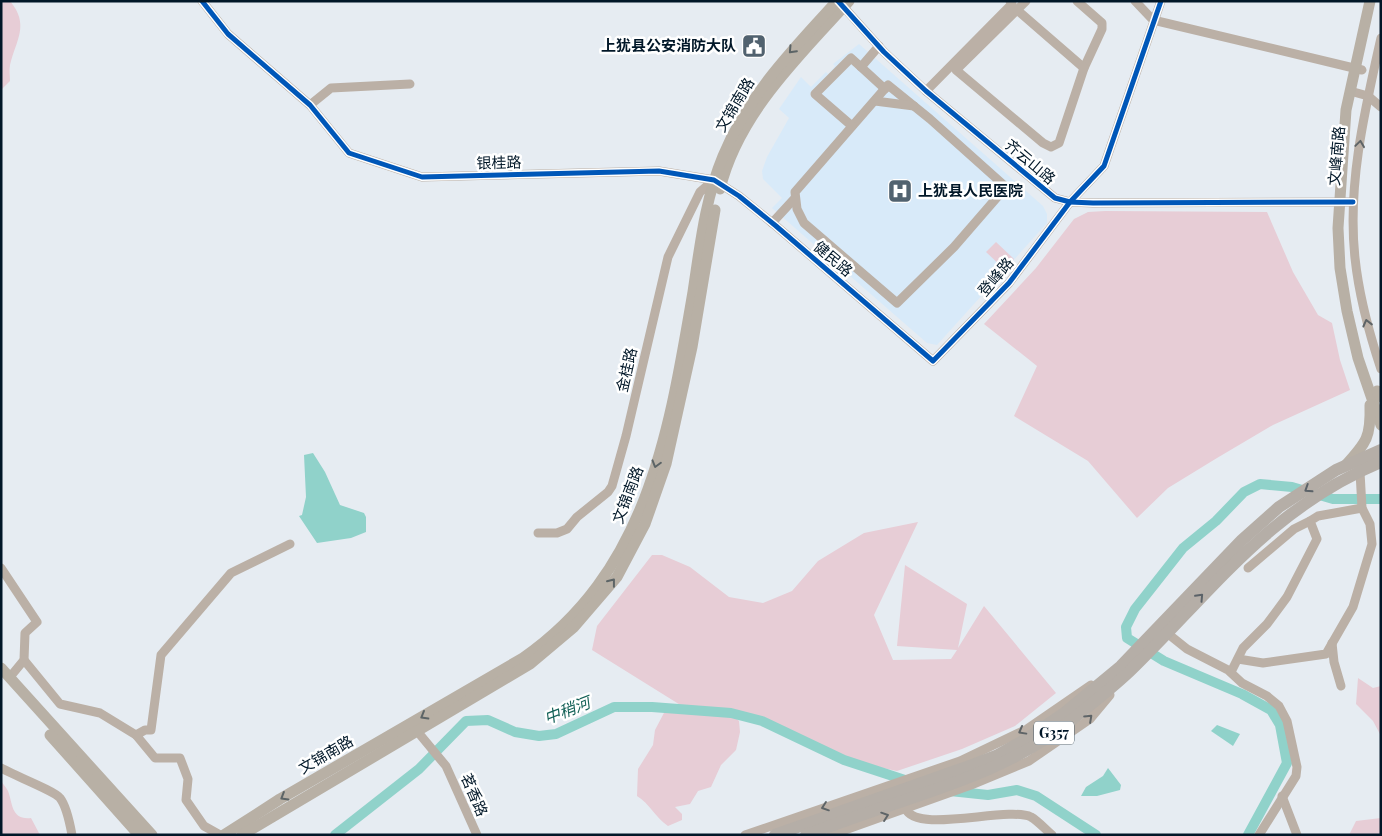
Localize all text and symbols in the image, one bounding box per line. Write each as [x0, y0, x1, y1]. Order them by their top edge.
public building icon: 上犹县公安消防大队 [741, 33, 767, 59]
place label: 上犹县公安消防大队 [601, 35, 736, 55]
one-way arrow [789, 44, 798, 53]
street label: 文锦南路 [710, 74, 758, 135]
street label: 文峰南路 [1323, 125, 1349, 187]
street label: 齐云山路 [1001, 134, 1060, 188]
one-way arrow [1354, 140, 1365, 148]
street label: 银桂路 [476, 152, 522, 172]
hospital icon: 上犹县人民医院 [887, 178, 913, 204]
place label: 上犹县人民医院 [918, 180, 1023, 200]
street label: 健民路 [810, 236, 857, 280]
street label: 登峰路 [973, 253, 1017, 300]
one-way arrow [1362, 318, 1373, 327]
street label: 金桂路 [611, 346, 641, 394]
one-way arrow [652, 459, 662, 467]
street label: 文锦南路 [607, 463, 647, 526]
one-way arrow [1304, 482, 1313, 492]
one-way arrow [607, 579, 615, 588]
one-way arrow [1194, 594, 1203, 603]
water label: 中稍河 [541, 690, 596, 728]
one-way arrow [421, 709, 430, 719]
one-way arrow [1083, 715, 1092, 724]
road number: G357 [1034, 721, 1074, 744]
one-way arrow [1018, 725, 1027, 735]
street label: 文锦南路 [295, 730, 356, 778]
street label: 茗香路 [457, 770, 493, 819]
one-way arrow [280, 791, 289, 801]
one-way arrow [821, 801, 830, 811]
one-way arrow [880, 812, 888, 822]

